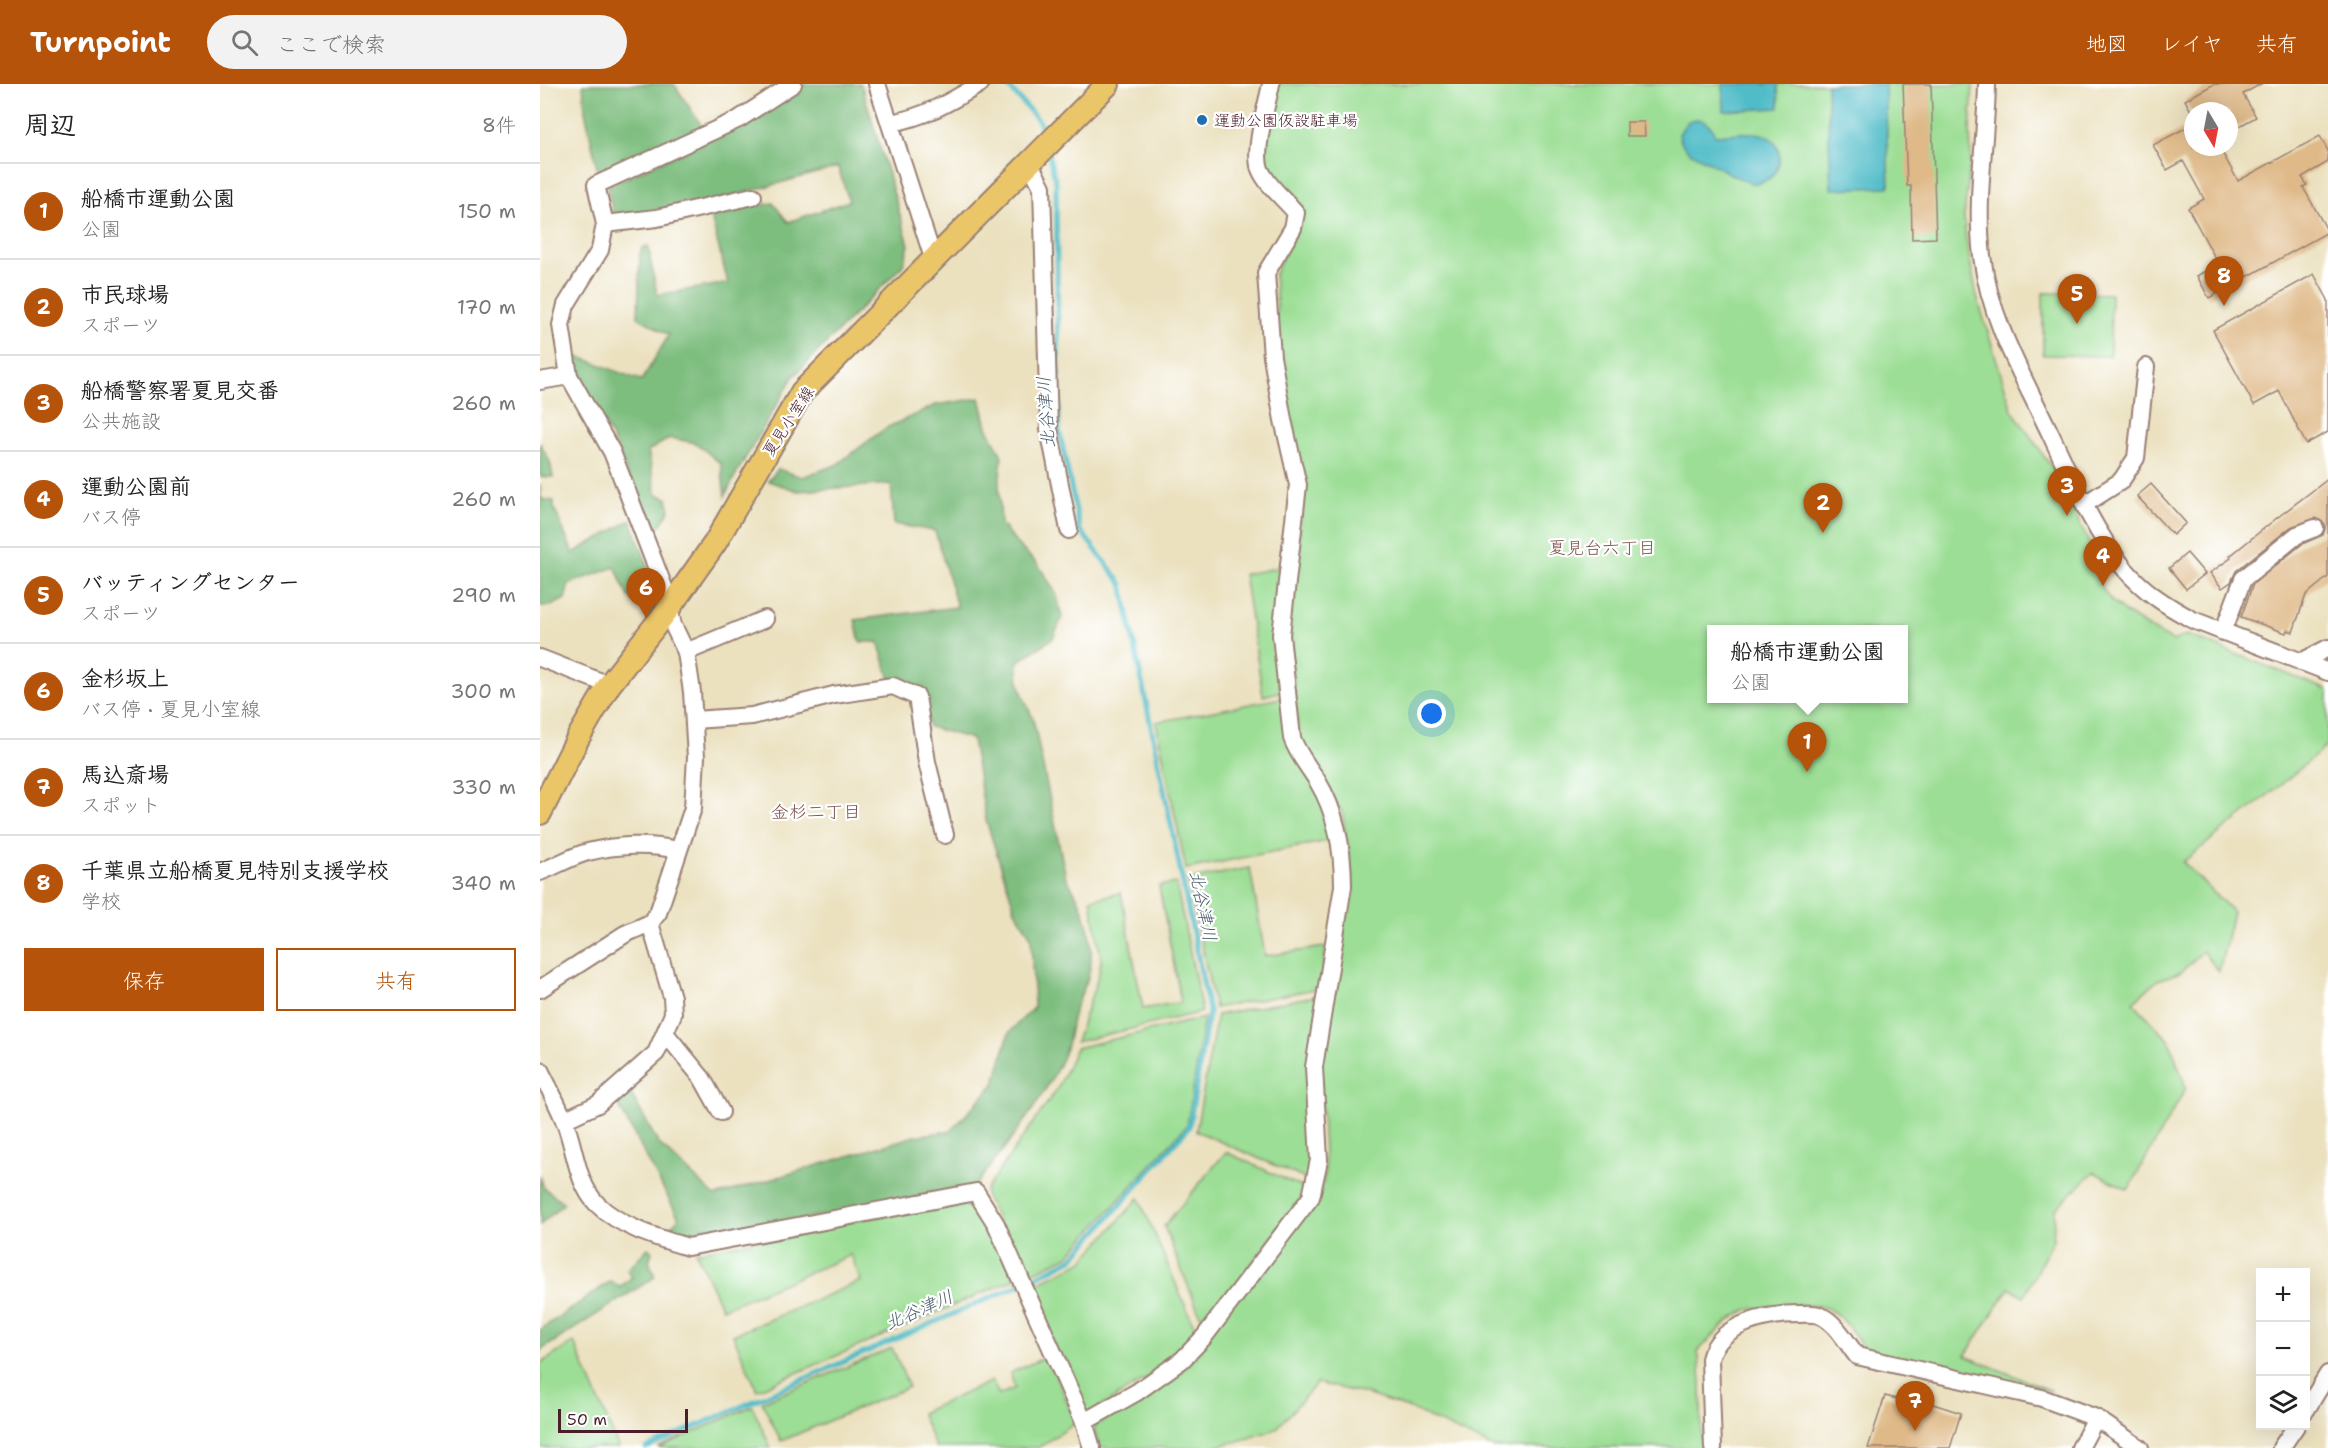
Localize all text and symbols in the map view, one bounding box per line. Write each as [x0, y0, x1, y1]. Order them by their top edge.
search box [207, 15, 627, 69]
text: Turnpoint [30, 23, 171, 61]
icon: search [228, 26, 261, 59]
text: ここで検索 [276, 30, 386, 59]
text: 地図 [2086, 30, 2128, 58]
text: レイヤ [2161, 30, 2223, 58]
text: 共有 [2256, 30, 2298, 58]
north arrow [2184, 102, 2238, 156]
text: 周辺 [24, 107, 76, 142]
place label: 運動公園仮設駐車場 [1214, 110, 1358, 131]
text: 8件 [482, 112, 516, 138]
marker: 運動公園仮設駐車場 [1195, 113, 1209, 127]
text: 船橋市運動公園 [81, 184, 235, 213]
text: 1 [39, 198, 48, 224]
text: 150 m [458, 198, 516, 224]
text: 公園 [81, 216, 121, 242]
pin: 8 [2204, 256, 2244, 306]
pin: 5 [2058, 274, 2096, 324]
text: 市民球場 [81, 280, 169, 309]
text: 2 [37, 294, 51, 320]
text: 170 m [457, 294, 516, 320]
text: スポーツ [81, 312, 161, 338]
water label: 北谷津川 [1032, 375, 1060, 449]
text: 船橋警察署夏見交番 [81, 376, 279, 405]
street label: 夏見小室線 [758, 382, 819, 461]
text: 3 [37, 390, 51, 416]
text: 260 m [451, 390, 516, 416]
text: 公共施設 [81, 408, 161, 434]
pin: 3 [2048, 466, 2086, 516]
text: 運動公園前 [81, 472, 191, 501]
pin: 2 [1804, 484, 1842, 533]
text: 4 [37, 486, 51, 512]
text: 260 m [451, 486, 516, 512]
text: バス停 [81, 504, 141, 530]
district label: 夏見台六丁目 [1548, 536, 1656, 560]
pin: 4 [2084, 536, 2122, 586]
text: バッティングセンター [81, 568, 300, 597]
pin: 6 [626, 568, 666, 618]
text: 5 [37, 582, 50, 608]
text: 290 m [451, 582, 516, 608]
text: スポーツ [81, 600, 161, 626]
popup [1707, 625, 1908, 703]
text: 船橋市運動公園 [1730, 637, 1885, 666]
text: 金杉坂上 [81, 664, 169, 693]
text: 公園 [1730, 669, 1770, 695]
text: 6 [37, 678, 51, 704]
text: 300 m [450, 678, 516, 704]
text: バス停 · 夏見小室線 [81, 696, 260, 722]
your location [1417, 699, 1446, 728]
pin: 1 [1788, 722, 1826, 772]
text: 馬込斎場 [81, 760, 169, 789]
text: 7 [37, 774, 51, 800]
text: 330 m [452, 774, 516, 800]
text: スポット [81, 792, 161, 818]
district label: 金杉二丁目 [771, 800, 861, 824]
text: 千葉県立船橋夏見特別支援学校 [81, 856, 389, 885]
water label: 北谷津川 [1184, 868, 1222, 944]
text: 8 [37, 870, 51, 896]
text: 340 m [451, 870, 516, 896]
text: 学校 [81, 888, 121, 914]
button: 保存 [24, 948, 264, 1011]
button: 共有 [276, 948, 516, 1011]
map controls [2256, 1268, 2310, 1430]
button: + [2256, 1268, 2310, 1322]
water label: 北谷津川 [881, 1284, 957, 1336]
button: − [2256, 1322, 2310, 1376]
button: layers [2256, 1376, 2310, 1430]
pin: 7 [1896, 1382, 1934, 1431]
scale bar [558, 1406, 688, 1434]
text: 50 m [567, 1409, 607, 1430]

